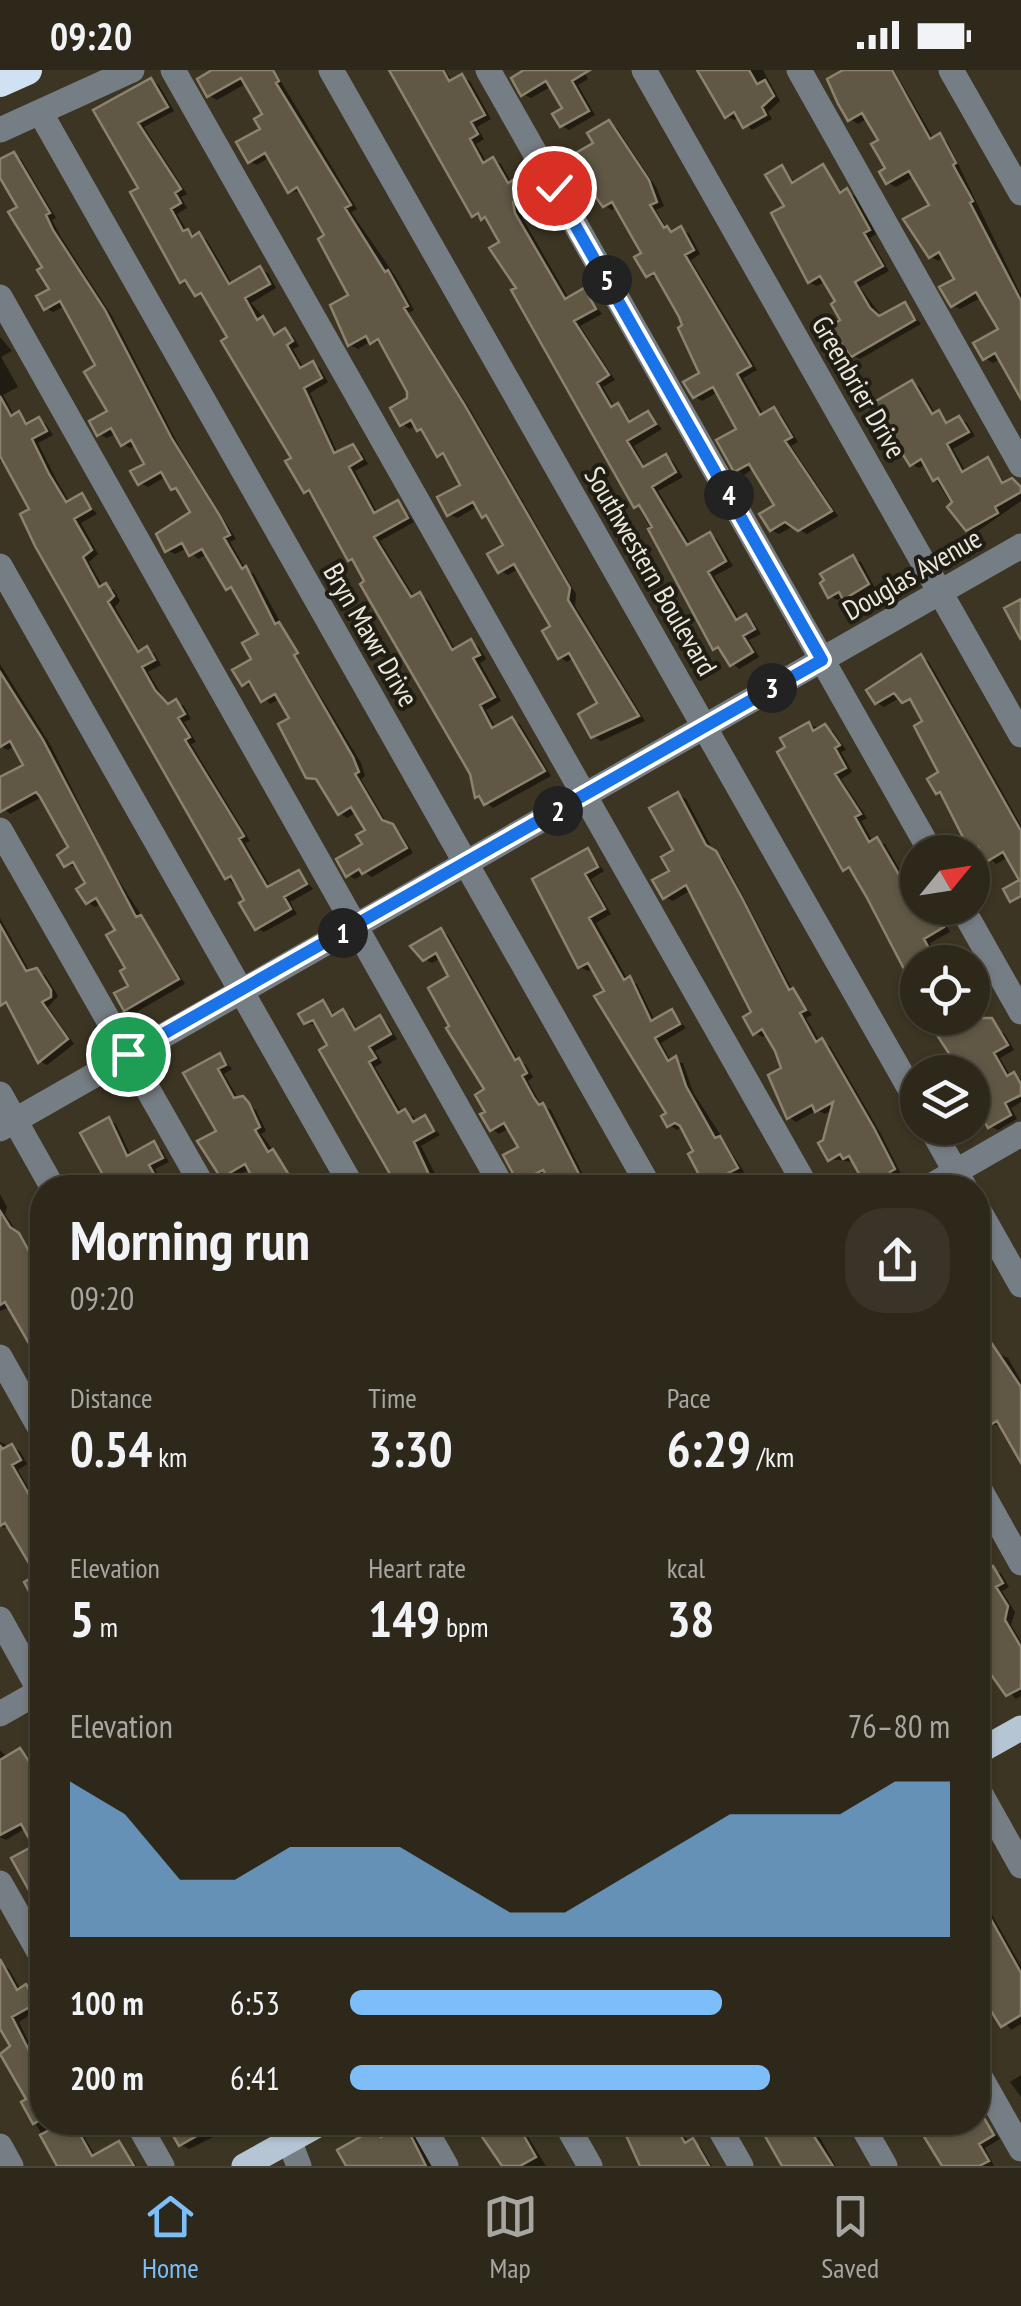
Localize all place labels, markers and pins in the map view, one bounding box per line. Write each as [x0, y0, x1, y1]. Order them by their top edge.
pin [512, 146, 597, 231]
pin: 5 [582, 255, 632, 305]
pin: 4 [704, 470, 754, 520]
pin: 3 [747, 663, 797, 713]
pin: 2 [533, 786, 583, 836]
pin: 1 [318, 908, 368, 958]
pin [86, 1012, 171, 1097]

